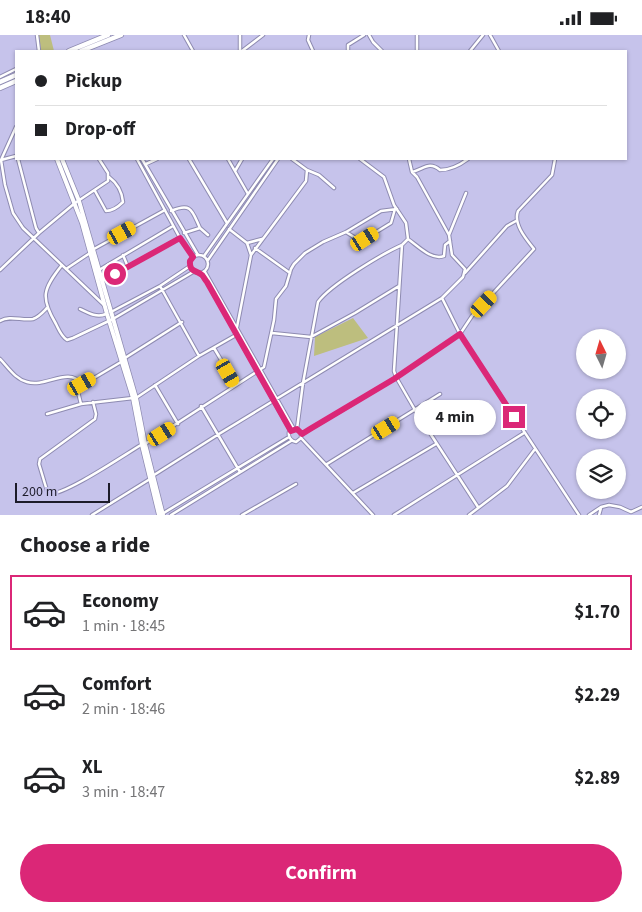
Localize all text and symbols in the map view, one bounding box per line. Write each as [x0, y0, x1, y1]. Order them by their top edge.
text: 18:40 [25, 4, 71, 31]
text: Pickup [65, 68, 122, 95]
text: Drop-off [65, 116, 135, 143]
car [105, 219, 138, 247]
car [348, 225, 381, 253]
route start [104, 263, 126, 285]
car [468, 288, 499, 320]
north arrow [576, 329, 626, 379]
map controls [576, 329, 626, 499]
car [214, 356, 241, 390]
car [65, 370, 98, 398]
button: locate [576, 389, 626, 439]
callout: 4 min [414, 399, 496, 435]
text: 4 min [436, 406, 474, 428]
route end [503, 406, 525, 428]
car [369, 414, 402, 442]
car [145, 420, 178, 448]
button: layers [576, 449, 626, 499]
scale bar [15, 479, 110, 503]
text: 200 m [22, 482, 57, 502]
text: Choose a ride [20, 529, 150, 561]
text: Economy [82, 588, 159, 615]
icon: car [22, 590, 67, 635]
text: $1.70 [574, 599, 620, 626]
text: 1 min · 18:45 [82, 615, 165, 637]
text: Comfort [82, 671, 152, 698]
icon: car [22, 673, 67, 718]
text: $2.29 [574, 682, 620, 709]
text: 2 min · 18:46 [82, 698, 165, 720]
text: XL [82, 754, 103, 781]
icon: car [22, 756, 67, 801]
text: $2.89 [574, 765, 620, 792]
text: 3 min · 18:47 [82, 781, 165, 803]
button: Confirm [20, 844, 622, 902]

